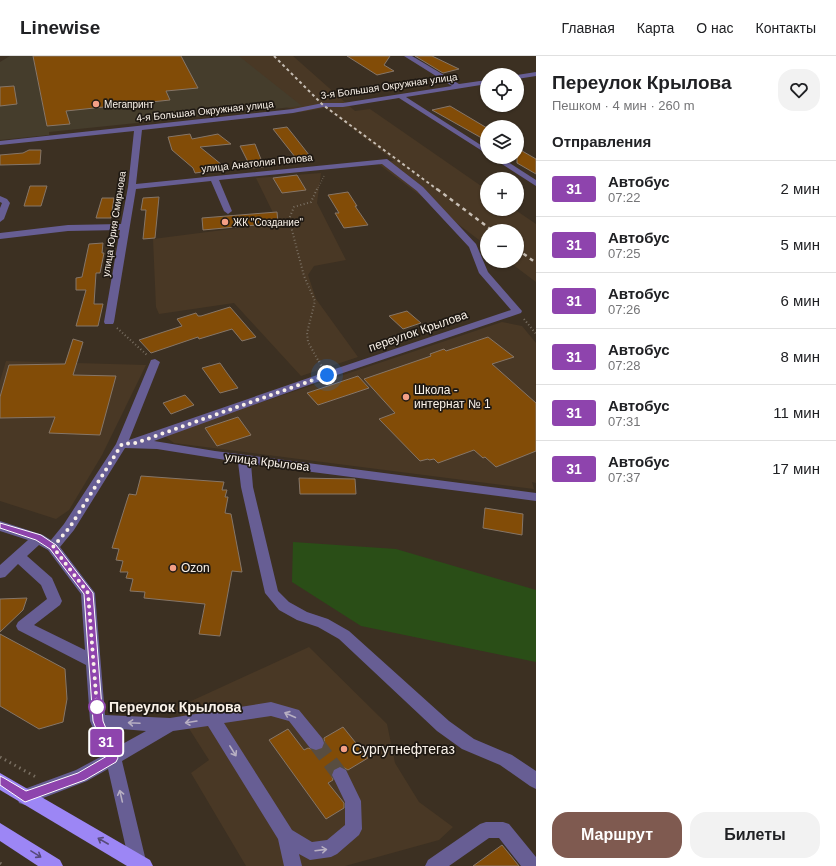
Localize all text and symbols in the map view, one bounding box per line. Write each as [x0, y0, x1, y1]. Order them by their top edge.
text: Linewise [20, 17, 100, 38]
text: Главная [561, 20, 615, 36]
text: Карта [637, 20, 674, 36]
text: О нас [696, 20, 734, 36]
text: Контакты [756, 20, 816, 36]
map controls [480, 68, 524, 268]
button: locate [480, 68, 524, 112]
button: heart [778, 69, 820, 111]
street label: 3-я Большая Окружная улица [320, 71, 459, 101]
text: Переулок Крылова [552, 72, 732, 93]
street label: 4-я Большая Окружная улица [136, 98, 275, 124]
text: Пешком · 4 мин · 260 m [552, 98, 694, 113]
marker: Мегапринт [91, 99, 101, 109]
place label: Мегапринт [104, 99, 154, 110]
button: layers [480, 120, 524, 164]
text: Отправления [552, 133, 651, 150]
street label: улица Анатолия Попова [201, 152, 314, 174]
street label: улица Юрия Смирнова [100, 170, 128, 278]
button: + [480, 172, 524, 216]
text: Автобус [608, 173, 670, 190]
text: 2 мин [781, 180, 820, 197]
text: 31 [566, 181, 582, 197]
text: 07:22 [608, 190, 641, 205]
marker: ЖК "Создание" [220, 217, 230, 227]
place label: ЖК "Создание" [233, 217, 303, 228]
button: − [480, 224, 524, 268]
text: Автобус [608, 229, 670, 246]
text: 5 мин [781, 236, 820, 253]
text: 31 [566, 237, 582, 253]
text: 07:25 [608, 246, 641, 261]
text: Автобус [608, 285, 670, 302]
text: 6 мин [781, 292, 820, 309]
text: 31 [566, 293, 582, 309]
text: 07:26 [608, 302, 641, 317]
street label: переулок Крылова [367, 307, 470, 354]
text: Автобус [608, 341, 670, 358]
text: 8 мин [781, 348, 820, 365]
text: 31 [566, 349, 582, 365]
text: 07:28 [608, 358, 641, 373]
your location [317, 365, 337, 385]
place label: Школа - интернат № 1 [414, 383, 491, 411]
marker: Школа - интернат № 1 [401, 392, 411, 402]
text: Автобус [608, 397, 670, 414]
text: 11 мин [773, 404, 820, 421]
text: 31 [566, 405, 582, 421]
text: 07:31 [608, 414, 641, 429]
street label: улица Крылова [224, 450, 311, 474]
text: Автобус [608, 453, 670, 470]
text: 17 мин [772, 460, 820, 477]
text: 31 [566, 461, 582, 477]
text: 07:37 [608, 470, 641, 485]
place label: Ozon [181, 561, 210, 575]
marker: Ozon [168, 563, 178, 573]
marker: Переулок Крылова [88, 698, 106, 716]
place label: Переулок Крылова [109, 699, 241, 715]
one-way arrow [284, 711, 296, 719]
one-way arrow [185, 718, 198, 726]
one-way arrow [128, 719, 141, 727]
line badge: 31 [88, 729, 124, 755]
text: 31 [98, 734, 114, 750]
place label: Сургутнефтегаз [352, 741, 455, 757]
marker: Сургутнефтегаз [339, 744, 349, 754]
one-way arrow [229, 746, 237, 757]
one-way arrow [117, 789, 125, 802]
button: Маршрут [552, 812, 682, 858]
button: Билеты [690, 812, 820, 858]
one-way arrow [97, 837, 109, 845]
one-way arrow [314, 846, 327, 853]
one-way arrow [30, 850, 41, 858]

